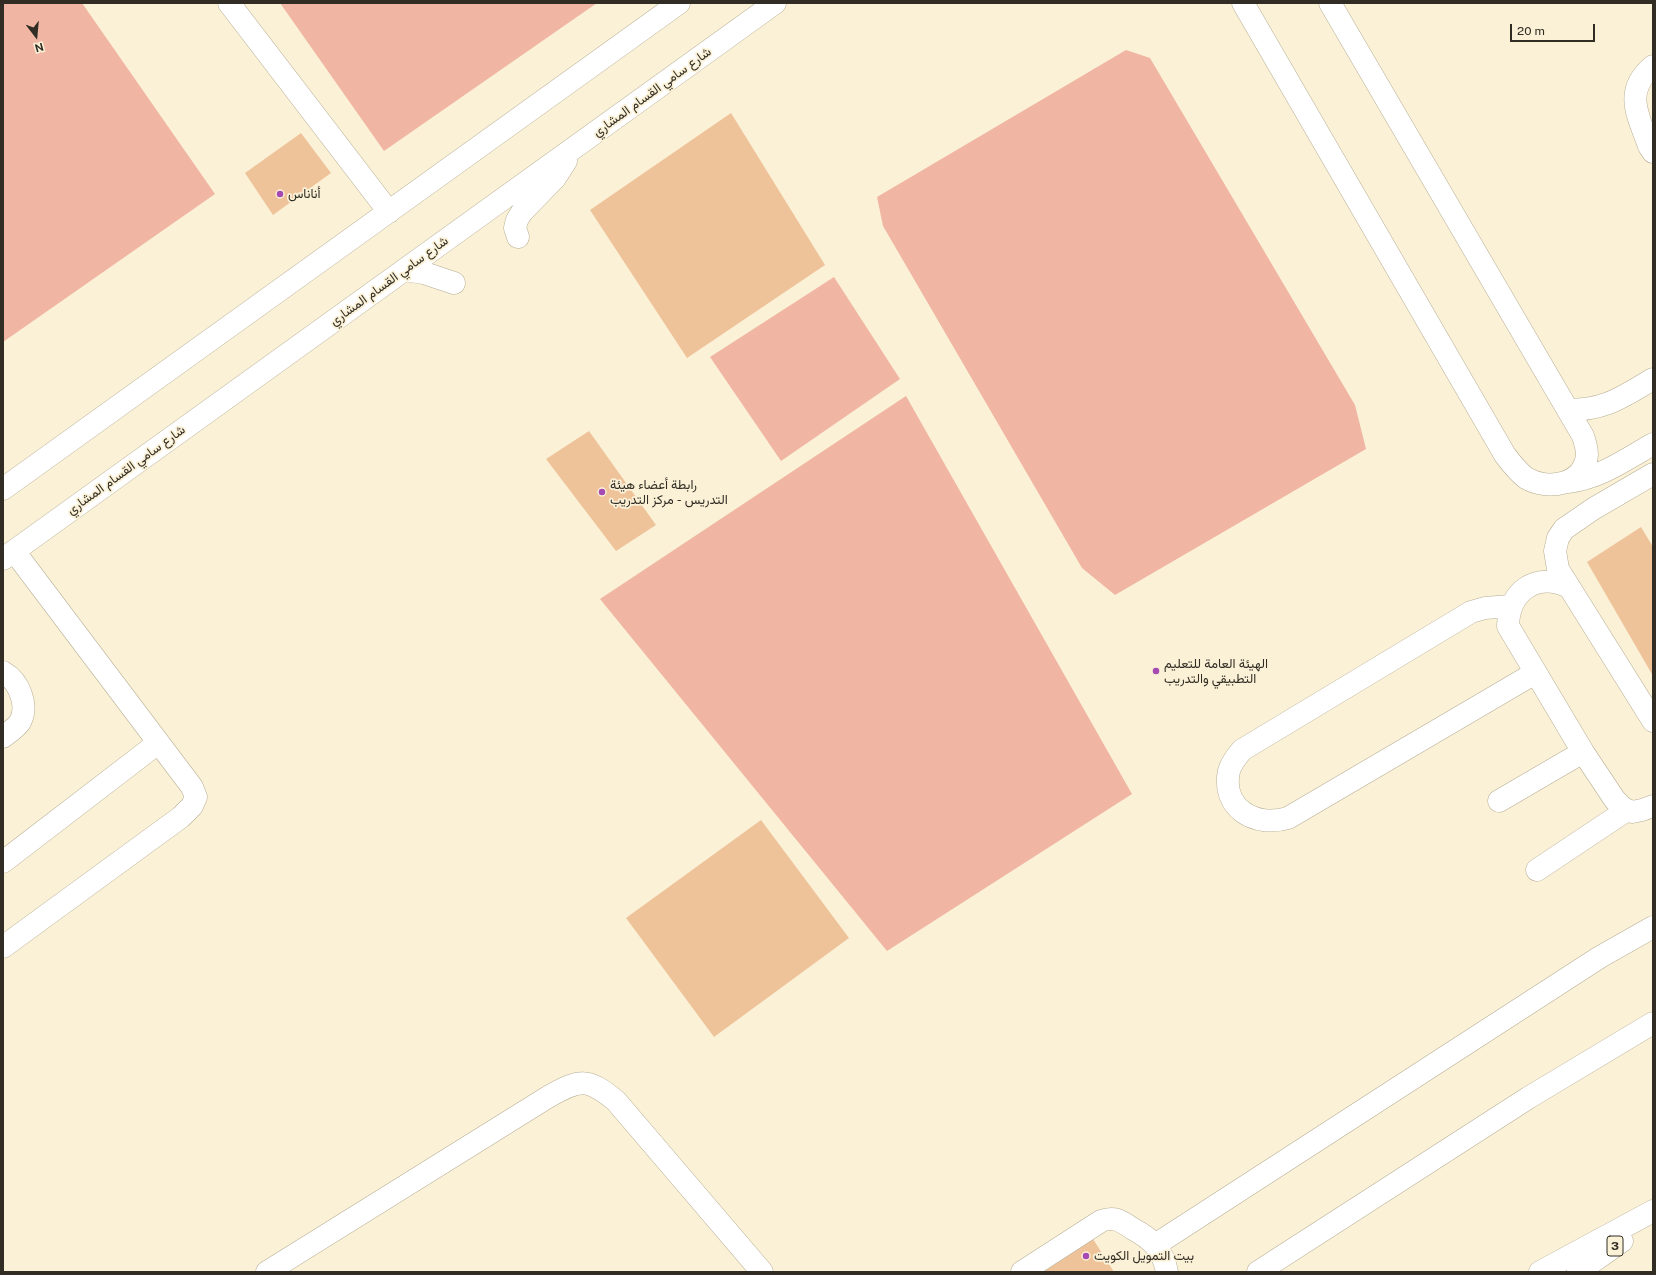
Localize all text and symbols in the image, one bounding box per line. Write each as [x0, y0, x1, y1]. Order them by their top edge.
north arrow [16, 16, 56, 56]
scale bar [1512, 16, 1597, 42]
text: 20 m [1517, 24, 1545, 38]
text: N [34, 41, 45, 54]
street label: شارع سامي القسام المشاري [590, 44, 714, 140]
place label: أناناس [288, 186, 321, 202]
marker: أناناس [275, 189, 285, 199]
street label: شارع سامي القسام المشاري [327, 233, 451, 329]
street label: شارع سامي القسام المشاري [64, 422, 188, 518]
place label: رابطة أعضاء هيئة التدريس - مركز التدريب [610, 477, 728, 508]
marker: رابطة أعضاء هيئة التدريس - مركز التدريب [597, 487, 607, 497]
place label: الهيئة العامة للتعليم التطبيقي والتدريب [1164, 656, 1268, 687]
marker: الهيئة العامة للتعليم التطبيقي والتدريب [1151, 666, 1161, 676]
road number: 3 [1607, 1236, 1623, 1256]
place label: بيت التمويل الكويت [1094, 1248, 1194, 1264]
marker: بيت التمويل الكويت [1081, 1251, 1091, 1261]

